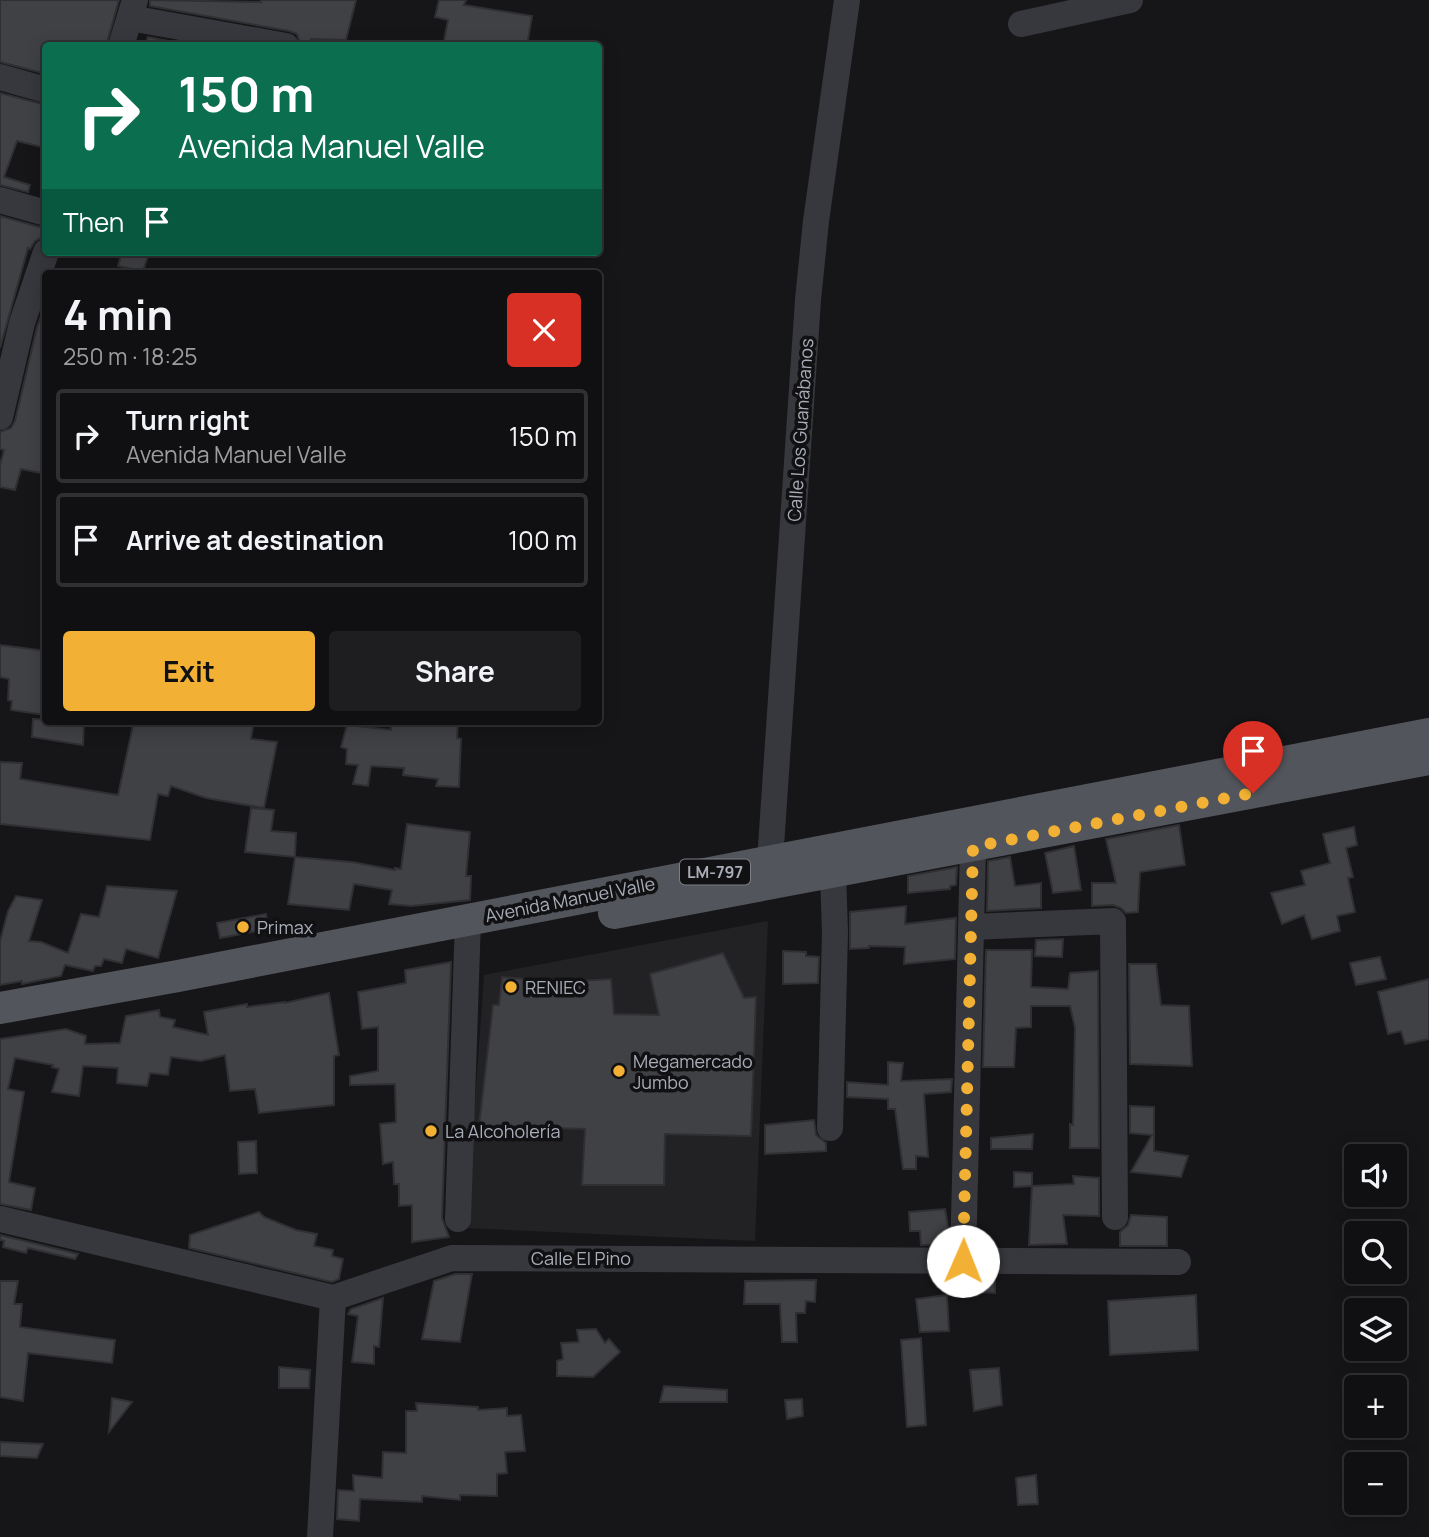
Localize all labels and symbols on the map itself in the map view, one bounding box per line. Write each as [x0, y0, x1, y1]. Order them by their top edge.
street label: Calle Los Guanábanos [782, 338, 818, 522]
pin [1223, 721, 1283, 793]
road number: LM-797 [680, 860, 750, 884]
street label: Avenida Manuel Valle [483, 871, 657, 927]
place label: Primax [257, 915, 314, 939]
marker: Primax [235, 919, 251, 935]
place label: RENIEC [525, 975, 586, 999]
marker: RENIEC [503, 979, 519, 995]
place label: Megamercado Jumbo [633, 1049, 753, 1094]
marker: Megamercado Jumbo [611, 1063, 627, 1079]
place label: La Alcoholería [445, 1119, 561, 1143]
marker: La Alcoholería [423, 1123, 439, 1139]
position arrow [926, 1224, 1000, 1298]
street label: Calle El Pino [531, 1246, 631, 1270]

